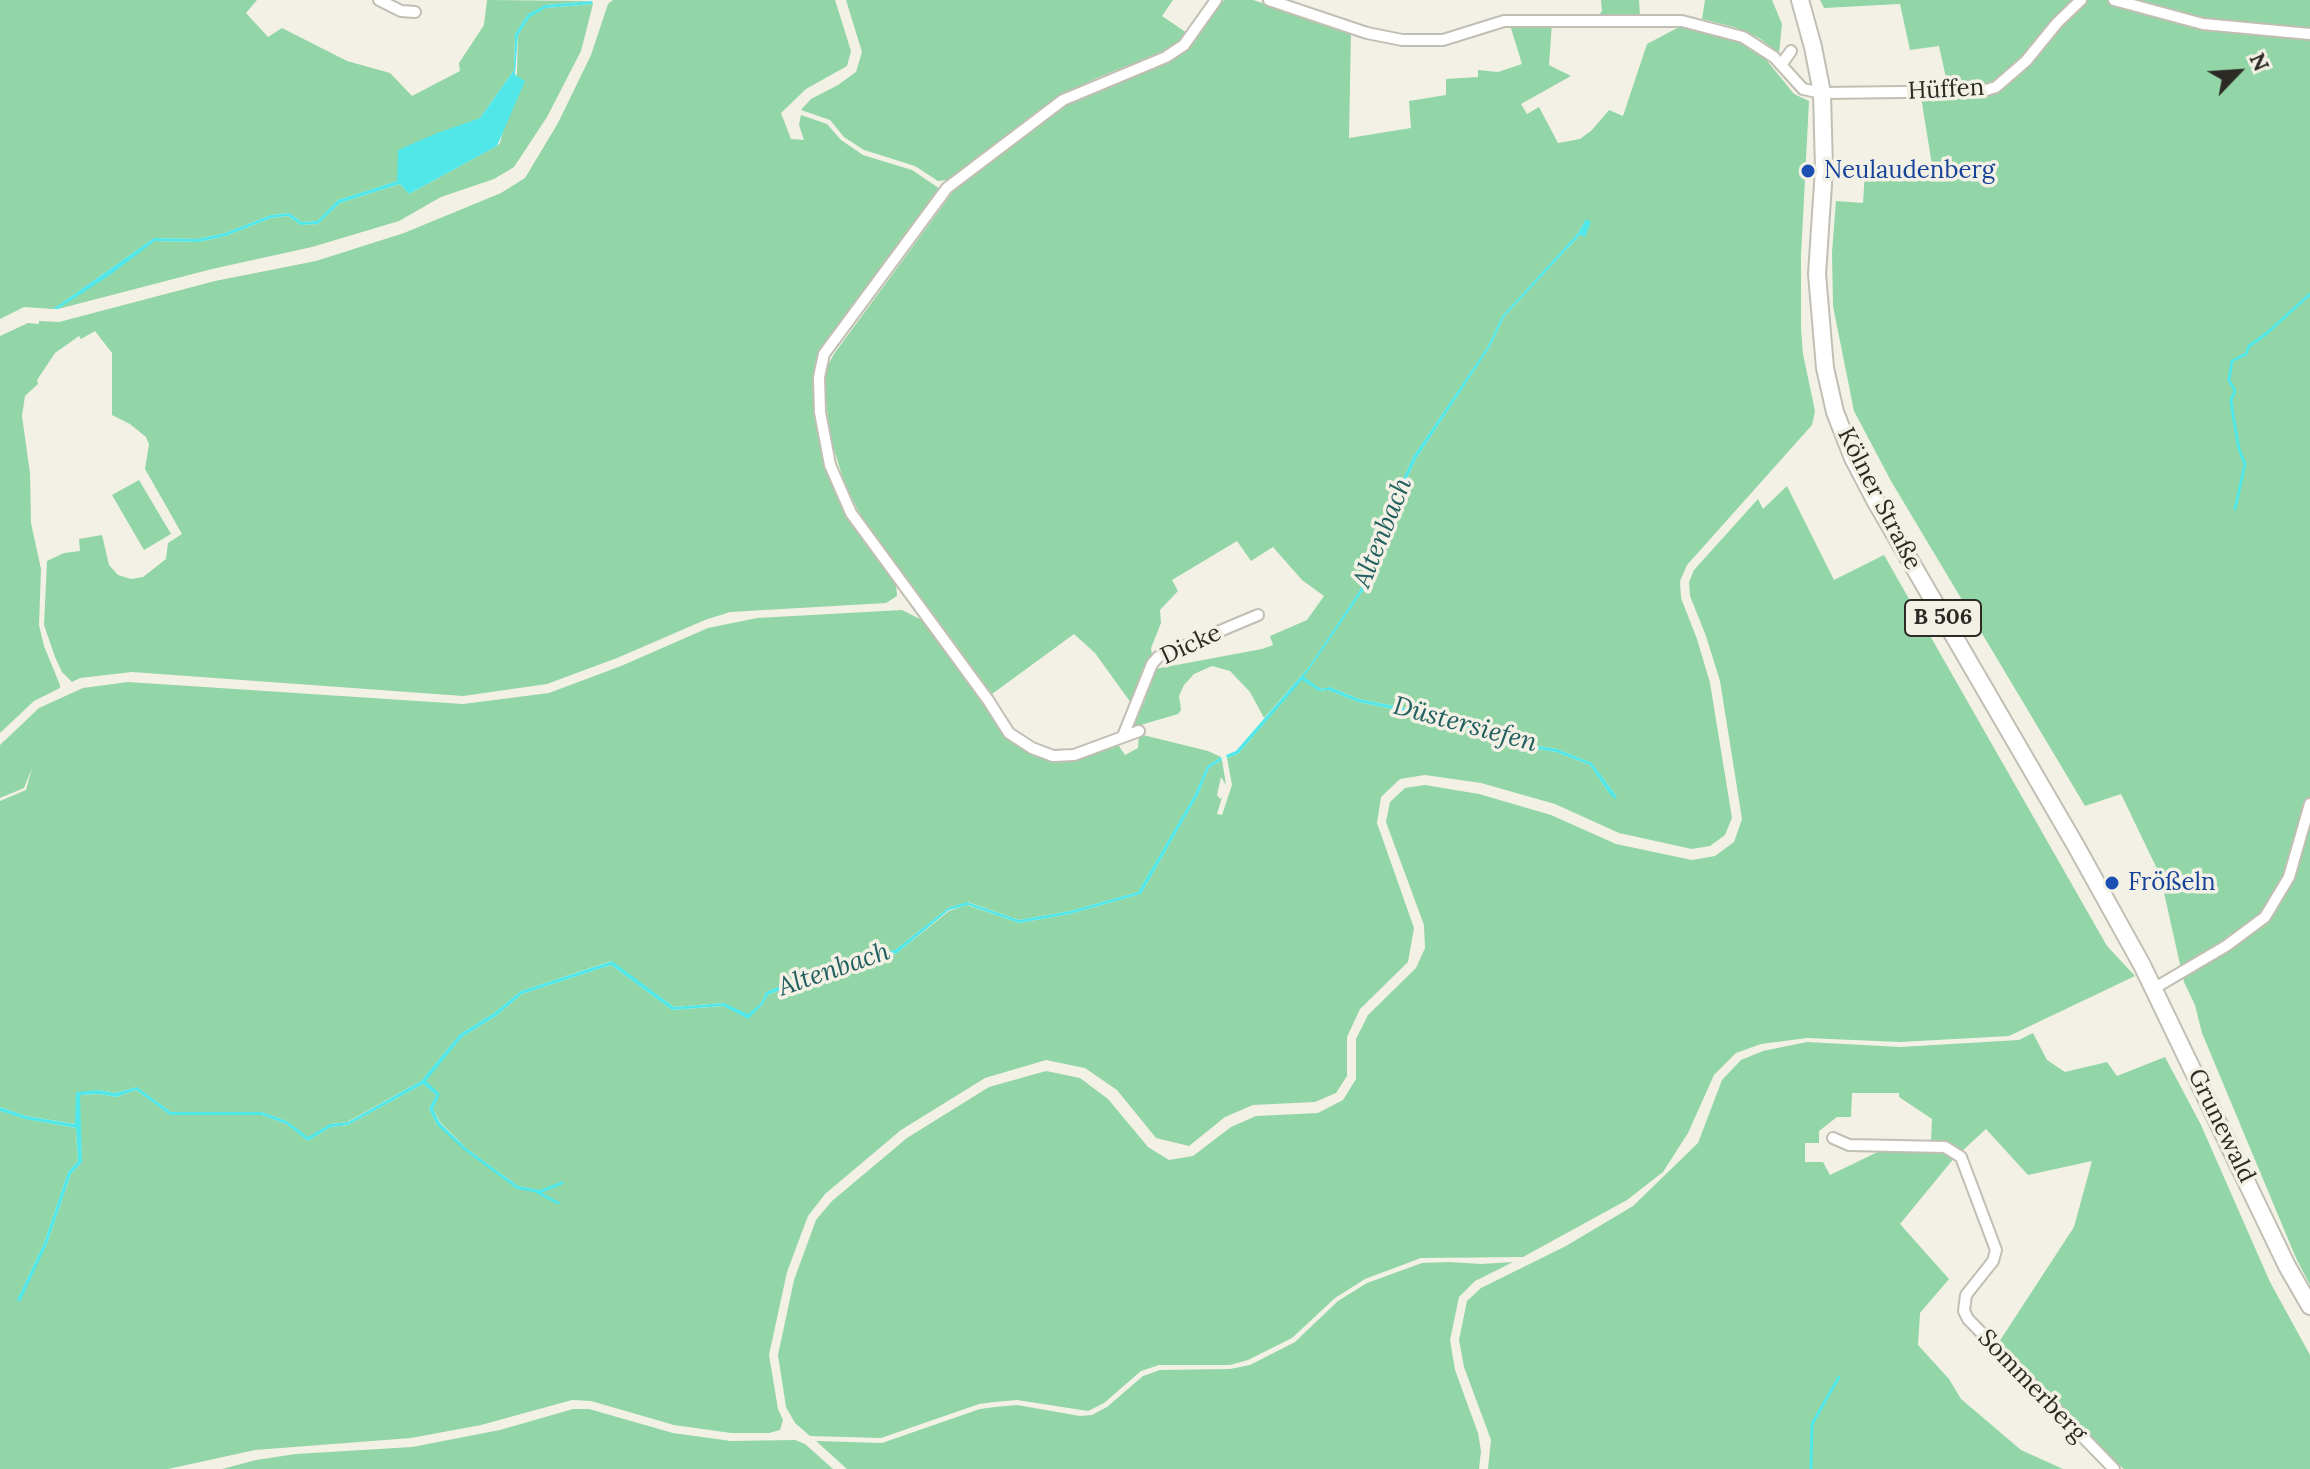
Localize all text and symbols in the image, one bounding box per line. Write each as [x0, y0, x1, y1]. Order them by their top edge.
north arrow [2198, 32, 2278, 112]
text: N [2243, 48, 2276, 75]
street label: Hüffen [1907, 74, 1985, 106]
place label: Neulaudenberg [1824, 157, 1995, 185]
marker: Neulaudenberg [1799, 162, 1817, 180]
street label: Kölner Straße [1831, 423, 1927, 575]
water label: Altenbach [1347, 473, 1419, 593]
road number: B 506 [1905, 600, 1981, 636]
street label: Dicke [1156, 619, 1226, 671]
water label: Düstersiefen [1390, 691, 1540, 759]
place label: Frößeln [2128, 869, 2216, 897]
marker: Frößeln [2103, 874, 2121, 892]
water label: Altenbach [774, 936, 894, 1004]
street label: Grunewald [2181, 1065, 2261, 1187]
street label: Sommerberg [1971, 1324, 2093, 1448]

